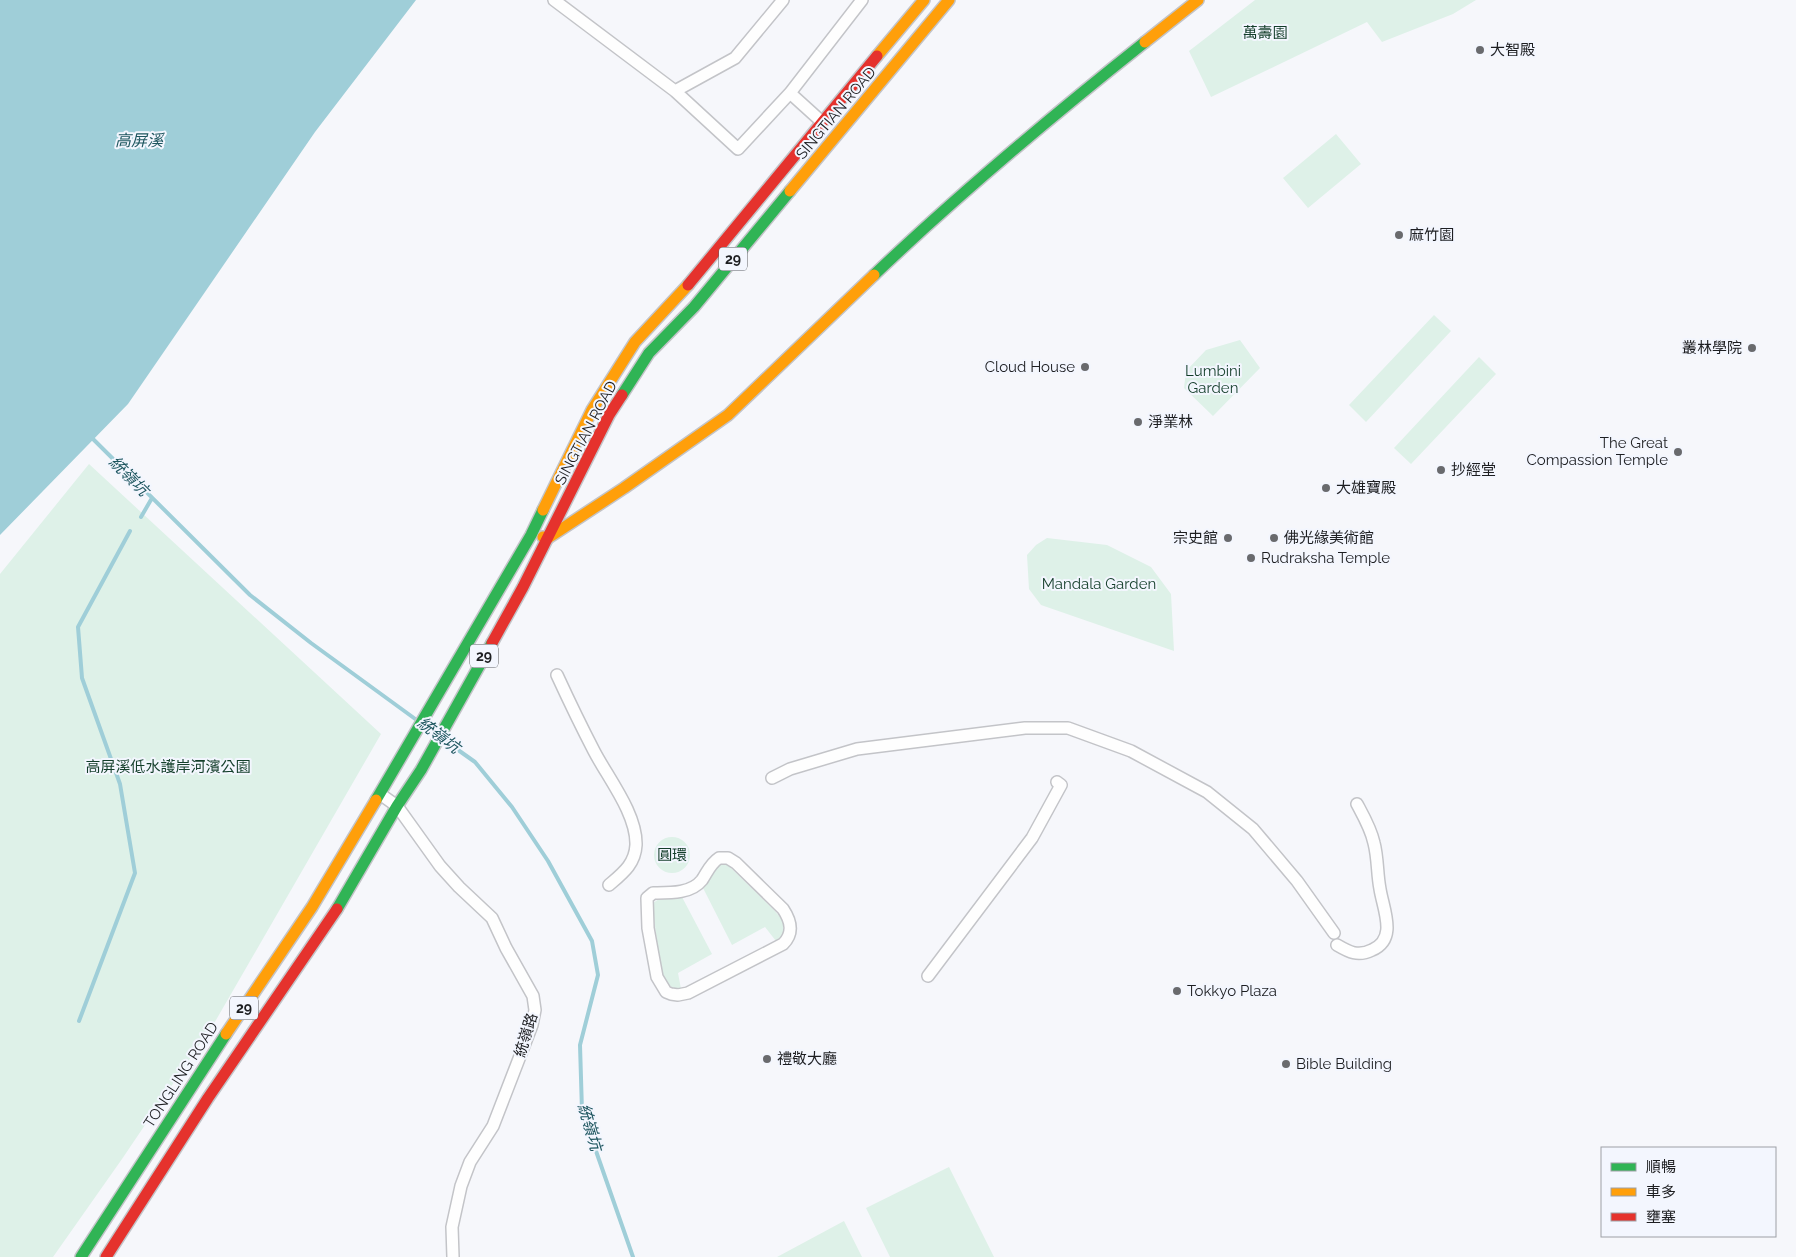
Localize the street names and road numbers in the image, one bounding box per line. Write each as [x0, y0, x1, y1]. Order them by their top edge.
street label: SINGTIAN ROAD [792, 63, 880, 163]
road number: 29 [719, 248, 747, 270]
street label: SINGTIAN ROAD [551, 378, 621, 488]
road number: 29 [470, 644, 498, 668]
road number: 29 [230, 996, 258, 1020]
street label: 統嶺路 [511, 1011, 541, 1059]
street label: TONGLING ROAD [140, 1018, 222, 1131]

